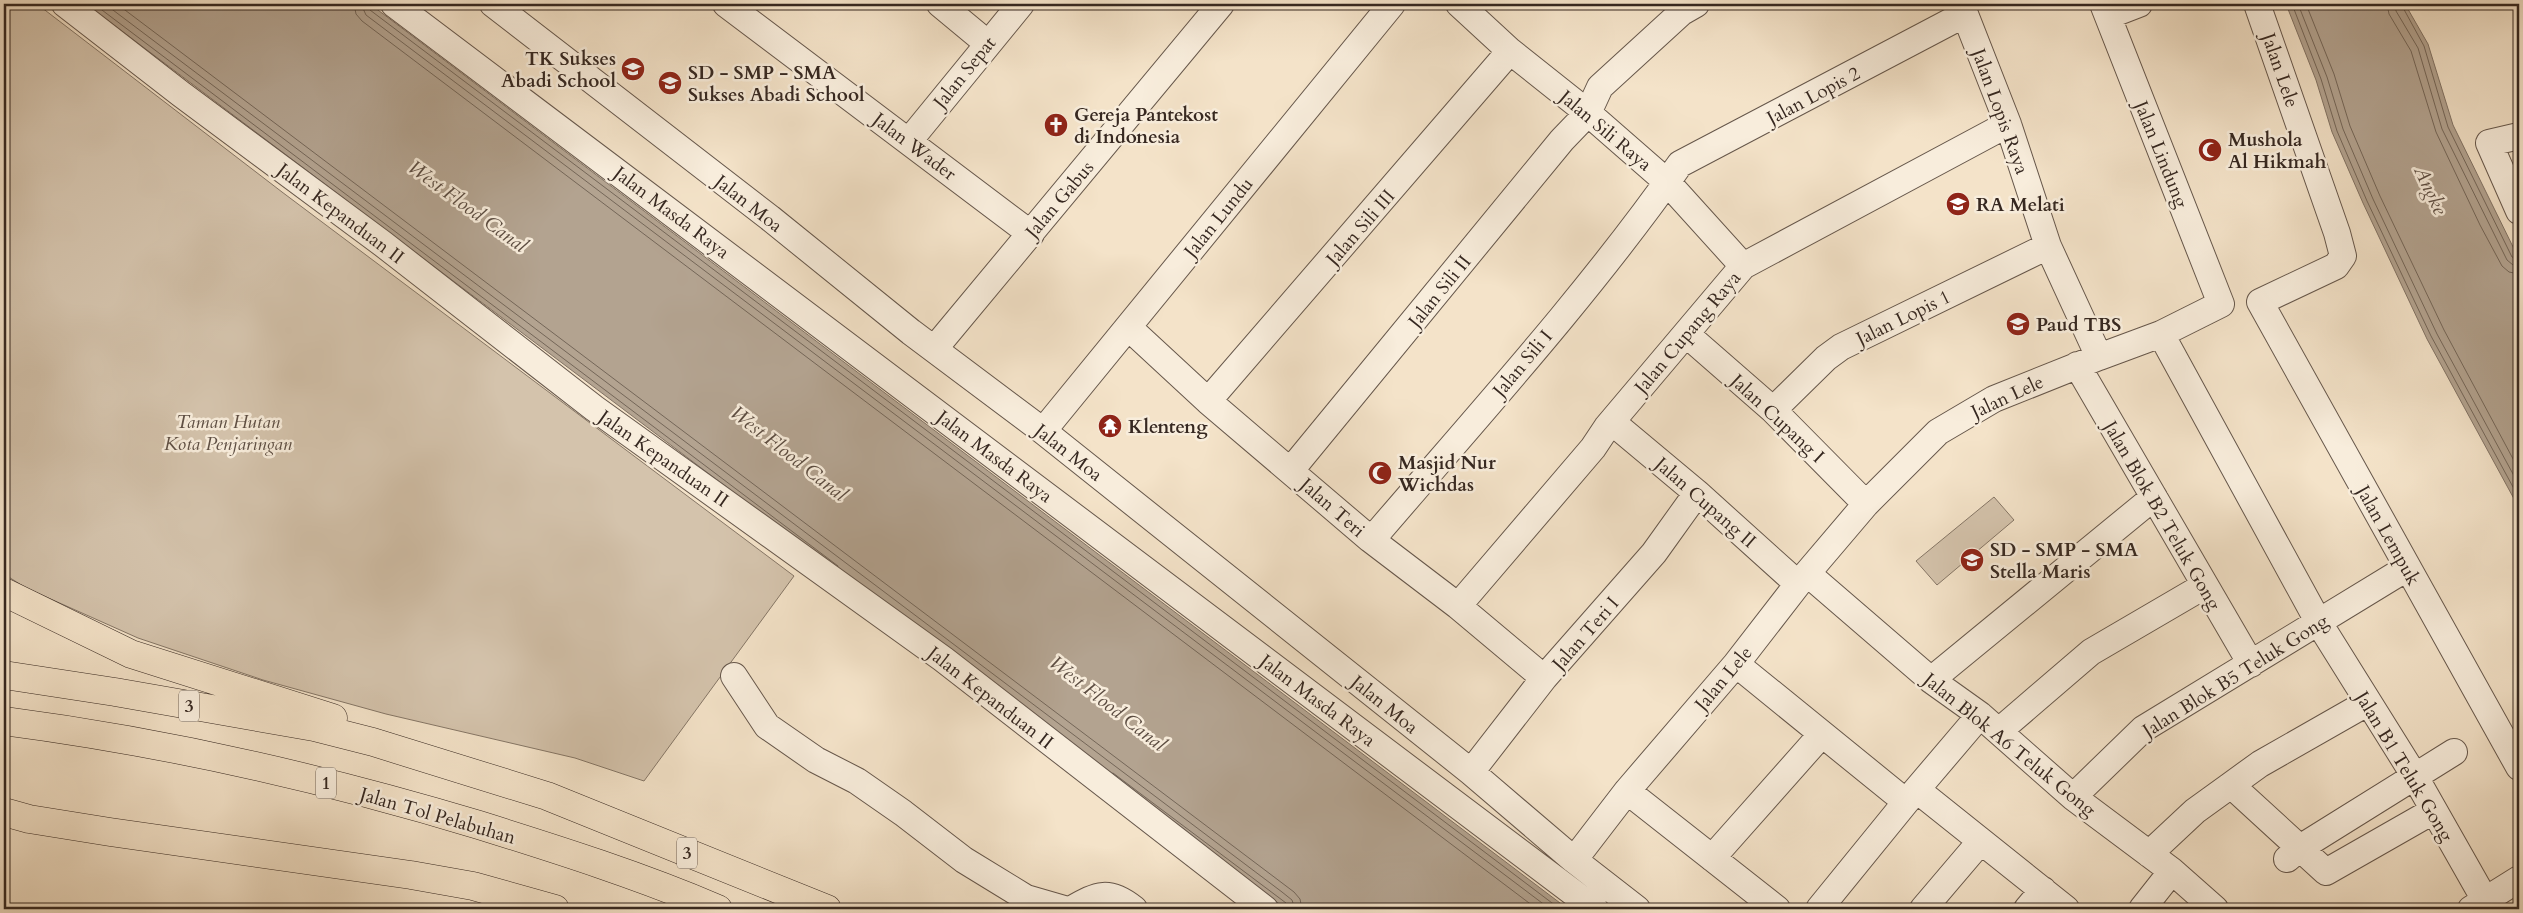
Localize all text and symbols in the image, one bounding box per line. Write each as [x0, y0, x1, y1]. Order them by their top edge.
street label: Jalan Lele [2254, 27, 2305, 111]
street label: Jalan Sepat [926, 31, 1002, 117]
street label: Jalan Lopis Raya [1964, 42, 2035, 178]
place label: TK Sukses Abadi School [501, 46, 616, 94]
school or university icon: TK Sukses Abadi School [620, 56, 646, 82]
place label: SD - SMP - SMA Sukses Abadi School [688, 60, 865, 108]
street label: Jalan Lopis 2 [1760, 60, 1865, 133]
school or university icon: SD - SMP - SMA Sukses Abadi School [657, 70, 683, 96]
street label: Jalan Sili Raya [1551, 82, 1657, 177]
street label: Jalan Lindung [2127, 94, 2194, 212]
place label: Gereja Pantekost di Indonesia [1074, 102, 1218, 150]
street label: Jalan Wader [865, 105, 962, 187]
church icon: Gereja Pantekost di Indonesia [1043, 112, 1069, 138]
place label: Mushola Al Hikmah [2228, 127, 2326, 175]
mosque icon: Mushola Al Hikmah [2197, 137, 2223, 163]
water label: West Flood Canal [403, 154, 533, 259]
street label: Jalan Gabus [1018, 155, 1100, 246]
street label: Jalan Kepanduan II [269, 156, 409, 270]
street label: Jalan Masda Raya [606, 159, 735, 265]
water label: Angke [2407, 160, 2454, 220]
street label: Jalan Moa [707, 167, 788, 239]
street label: Jalan Lundu [1176, 172, 1259, 266]
street label: Jalan Sili III [1318, 184, 1401, 274]
school or university icon: RA Melati [1945, 191, 1971, 217]
place label: RA Melati [1976, 192, 2065, 218]
street label: Jalan Sili II [1401, 250, 1477, 336]
street label: Jalan Cupang Raya [1627, 266, 1747, 402]
street label: Jalan Lopis 1 [1849, 284, 1955, 353]
school or university icon: Paud TBS [2005, 311, 2031, 337]
place label: Paud TBS [2036, 312, 2121, 338]
street label: Jalan Sili I [1485, 325, 1559, 405]
street label: Jalan Cupang I [1722, 366, 1830, 469]
street label: Jalan Lele [1964, 369, 2048, 426]
water label: West Flood Canal [725, 399, 853, 508]
street label: Jalan Kepanduan II [591, 403, 734, 513]
street label: Jalan Masda Raya [929, 403, 1058, 509]
park label: Taman Hutan Kota Penjaringan [164, 409, 293, 457]
temple icon: Klenteng [1097, 413, 1123, 439]
place label: Klenteng [1128, 414, 1208, 440]
street label: Jalan Blok B2 Teluk Gong [2096, 414, 2227, 615]
street label: Jalan Moa [1027, 416, 1108, 488]
place label: Masjid Nur Wichdas [1397, 450, 1496, 498]
street label: Jalan Cupang II [1647, 450, 1762, 554]
mosque icon: Masjid Nur Wichdas [1367, 460, 1393, 486]
street label: Jalan Teri [1292, 470, 1370, 543]
street label: Jalan Lempuk [2349, 478, 2427, 591]
place label: SD - SMP - SMA Stella Maris [1990, 537, 2139, 585]
school or university icon: SD - SMP - SMA Stella Maris [1959, 547, 1985, 573]
street label: Jalan Teri I [1544, 591, 1625, 678]
street label: Jalan Blok B5 Teluk Gong [2135, 608, 2334, 745]
street label: Jalan Kepanduan II [920, 639, 1059, 755]
street label: Jalan Lele [1687, 641, 1759, 719]
street label: Jalan Masda Raya [1252, 647, 1381, 753]
water label: West Flood Canal [1044, 649, 1172, 758]
street label: Jalan Blok A6 Teluk Gong [1915, 665, 2101, 823]
street label: Jalan Moa [1343, 668, 1424, 740]
street label: Jalan B1 Teluk Gong [2347, 684, 2460, 847]
road number: 3 [179, 690, 199, 721]
road number: 1 [316, 768, 336, 798]
street label: Jalan Tol Pelabuhan [354, 780, 519, 851]
road number: 3 [677, 838, 697, 868]

